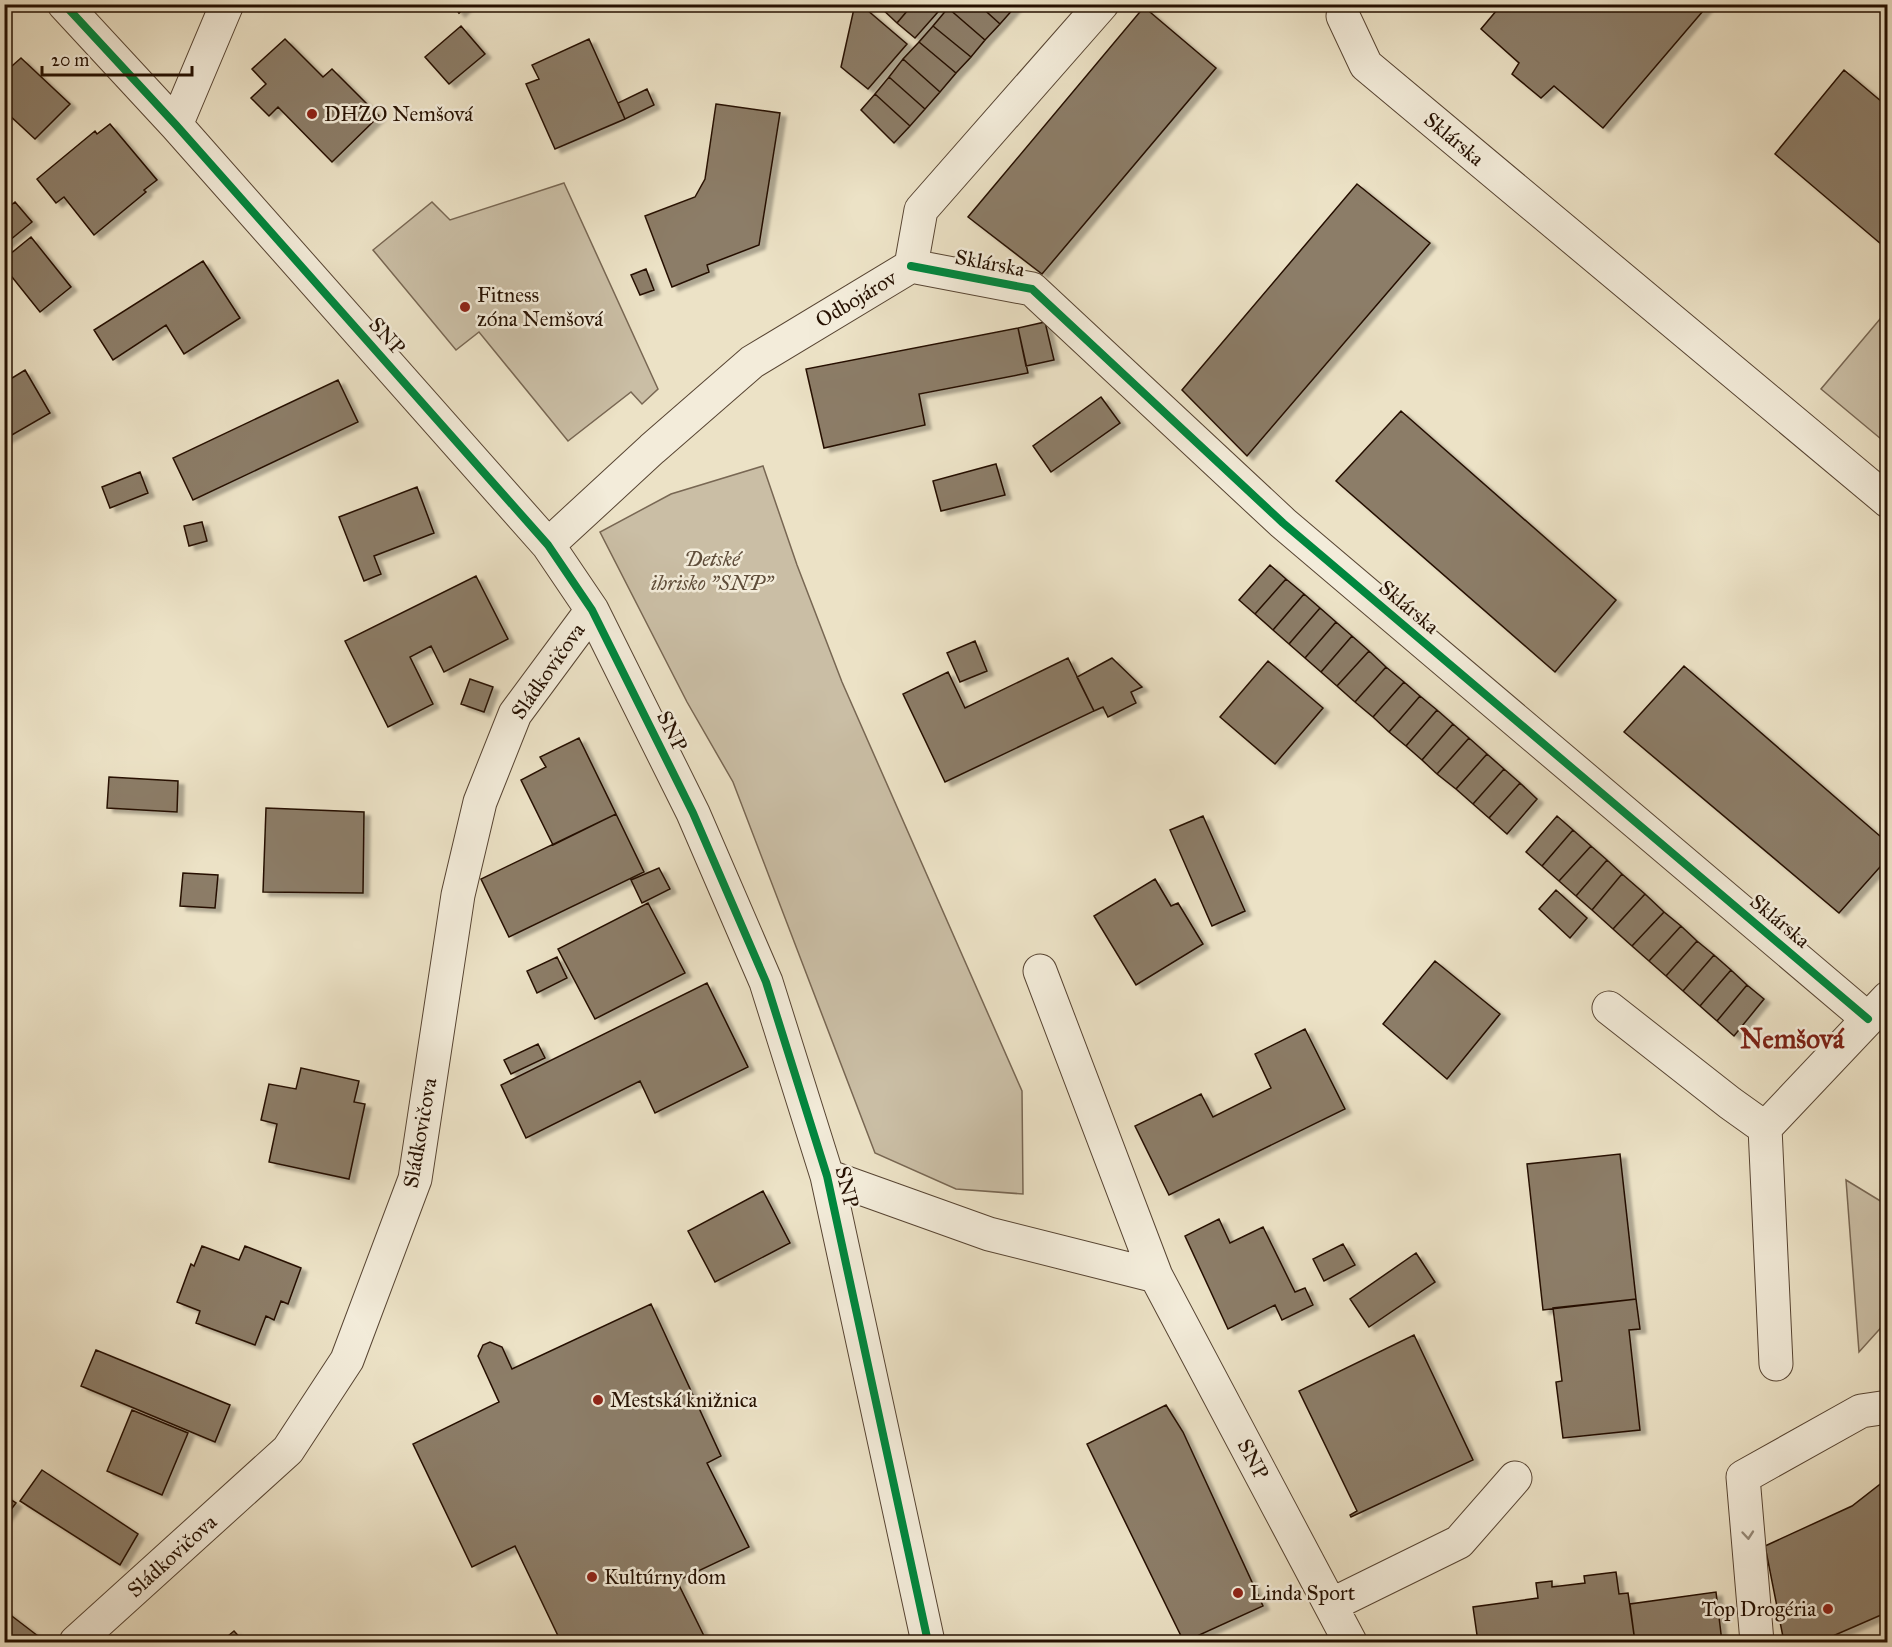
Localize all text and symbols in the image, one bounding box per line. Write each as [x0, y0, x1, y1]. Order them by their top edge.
scale bar [42, 39, 192, 77]
text: 20 m [51, 49, 89, 71]
place label: DHZO Nemšová [324, 101, 473, 127]
street label: Sklárska [1419, 106, 1489, 172]
marker: DHZO Nemšová [305, 107, 319, 121]
street label: Sklárska [953, 244, 1027, 283]
street label: Odbojárov [811, 264, 902, 333]
place label: Fitness zóna Nemšová [477, 282, 603, 332]
marker: Fitness zóna Nemšová [458, 300, 472, 314]
street label: SNP [363, 312, 411, 360]
park label: Detské ihrisko "SNP" [651, 546, 775, 596]
street label: Sklárska [1374, 574, 1444, 640]
street label: Sládkovičova [505, 618, 591, 724]
street label: SNP [651, 706, 693, 756]
street label: Sklárska [1745, 888, 1815, 954]
district label: Nemšová [1740, 1022, 1845, 1055]
street label: Sládkovičova [398, 1076, 443, 1190]
street label: SNP [829, 1164, 865, 1210]
place label: Mestská knižnica [610, 1387, 758, 1413]
marker: Mestská knižnica [591, 1393, 605, 1407]
street label: SNP [1232, 1434, 1274, 1484]
street label: Sládkovičova [122, 1509, 222, 1603]
one-way arrow [1741, 1531, 1754, 1540]
place label: Kultúrny dom [604, 1564, 726, 1590]
marker: Kultúrny dom [585, 1570, 599, 1584]
place label: Linda Sport [1250, 1580, 1356, 1606]
marker: Linda Sport [1231, 1586, 1245, 1600]
place label: Top Drogéria [1701, 1596, 1816, 1622]
marker: Top Drogéria [1821, 1602, 1835, 1616]

